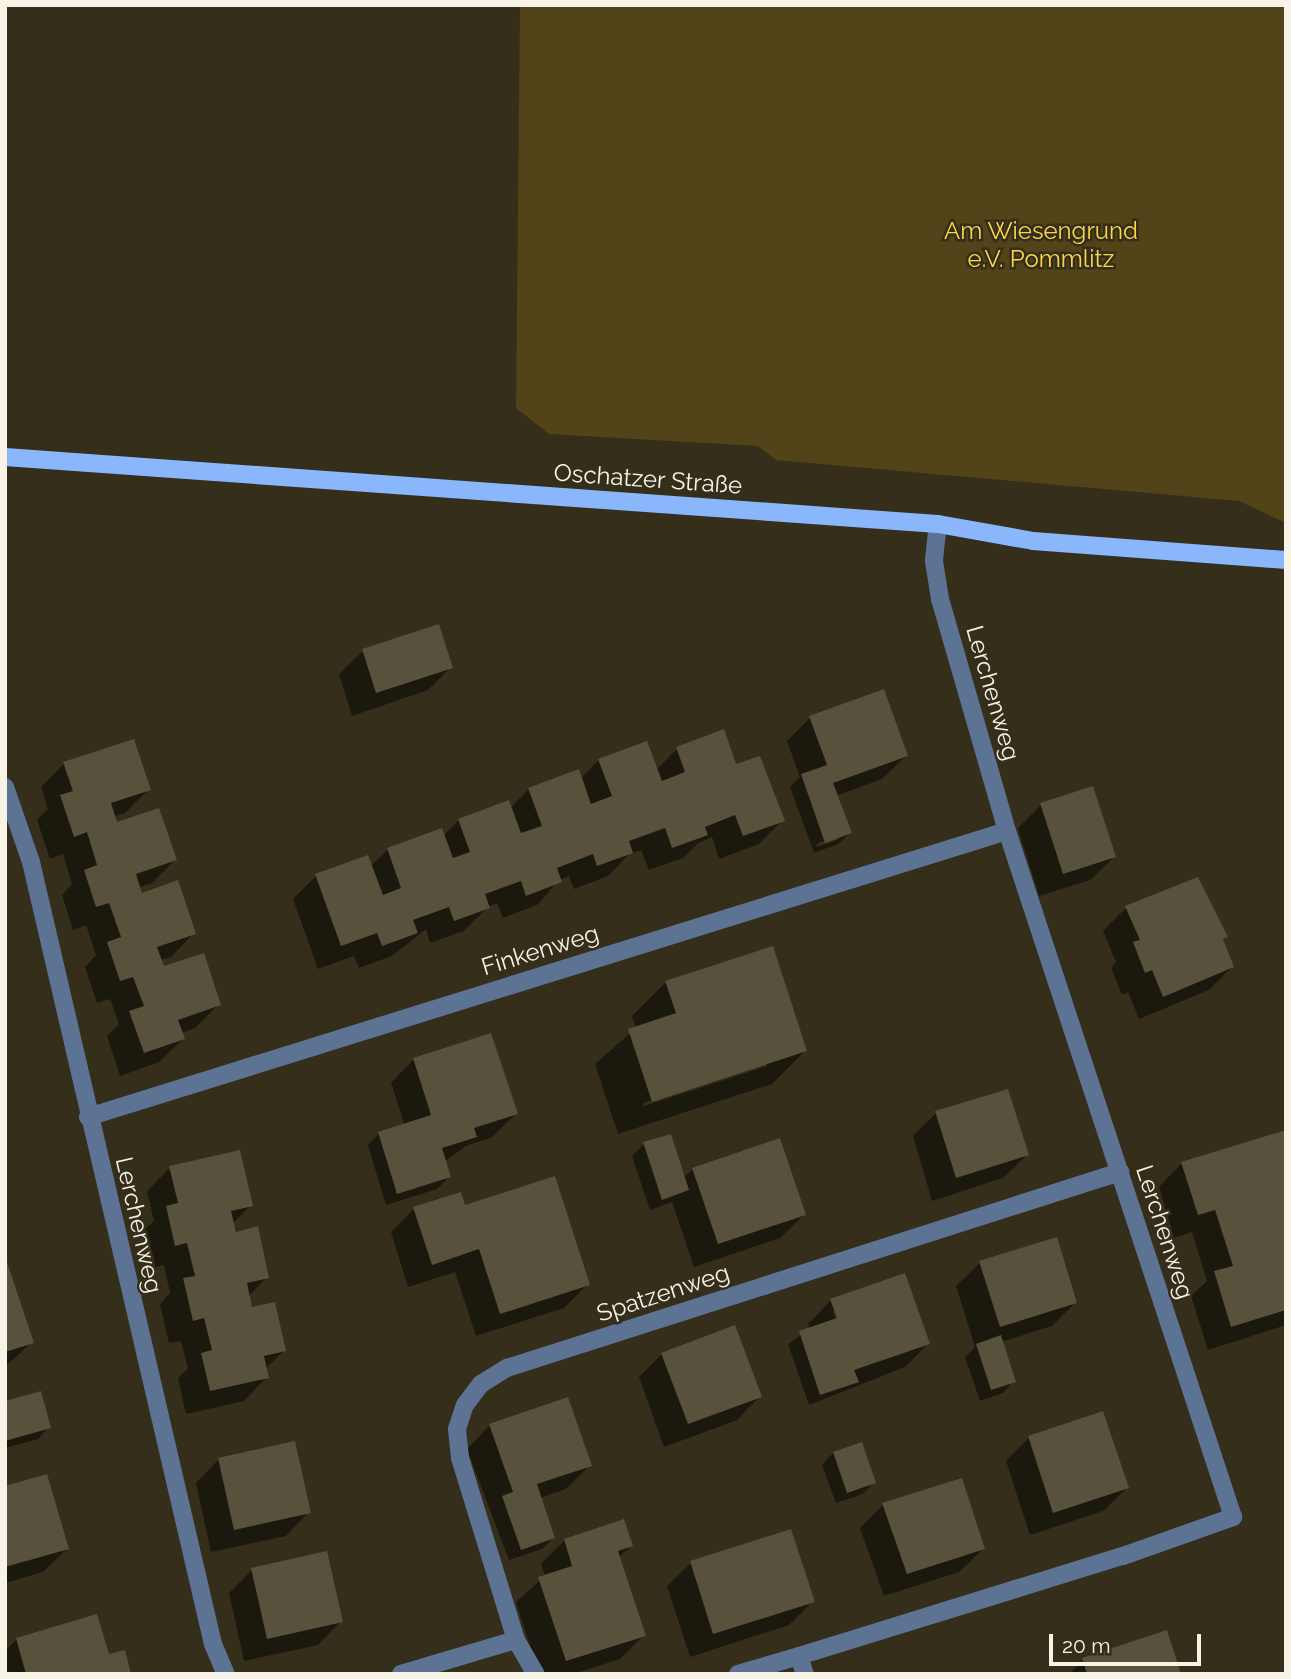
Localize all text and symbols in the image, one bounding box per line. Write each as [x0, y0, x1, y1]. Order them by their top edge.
park label: Am Wiesengrund e.V. Pommlitz [944, 217, 1138, 273]
street label: Oschatzer Straße [553, 458, 743, 500]
street label: Lerchenweg [960, 622, 1026, 764]
street label: Finkenweg [478, 919, 602, 981]
street label: Lerchenweg [109, 1154, 169, 1296]
street label: Lerchenweg [1130, 1162, 1200, 1302]
street label: Spatzenweg [593, 1258, 733, 1328]
scale bar [1053, 1620, 1205, 1664]
text: 20 m [1062, 1633, 1110, 1658]

